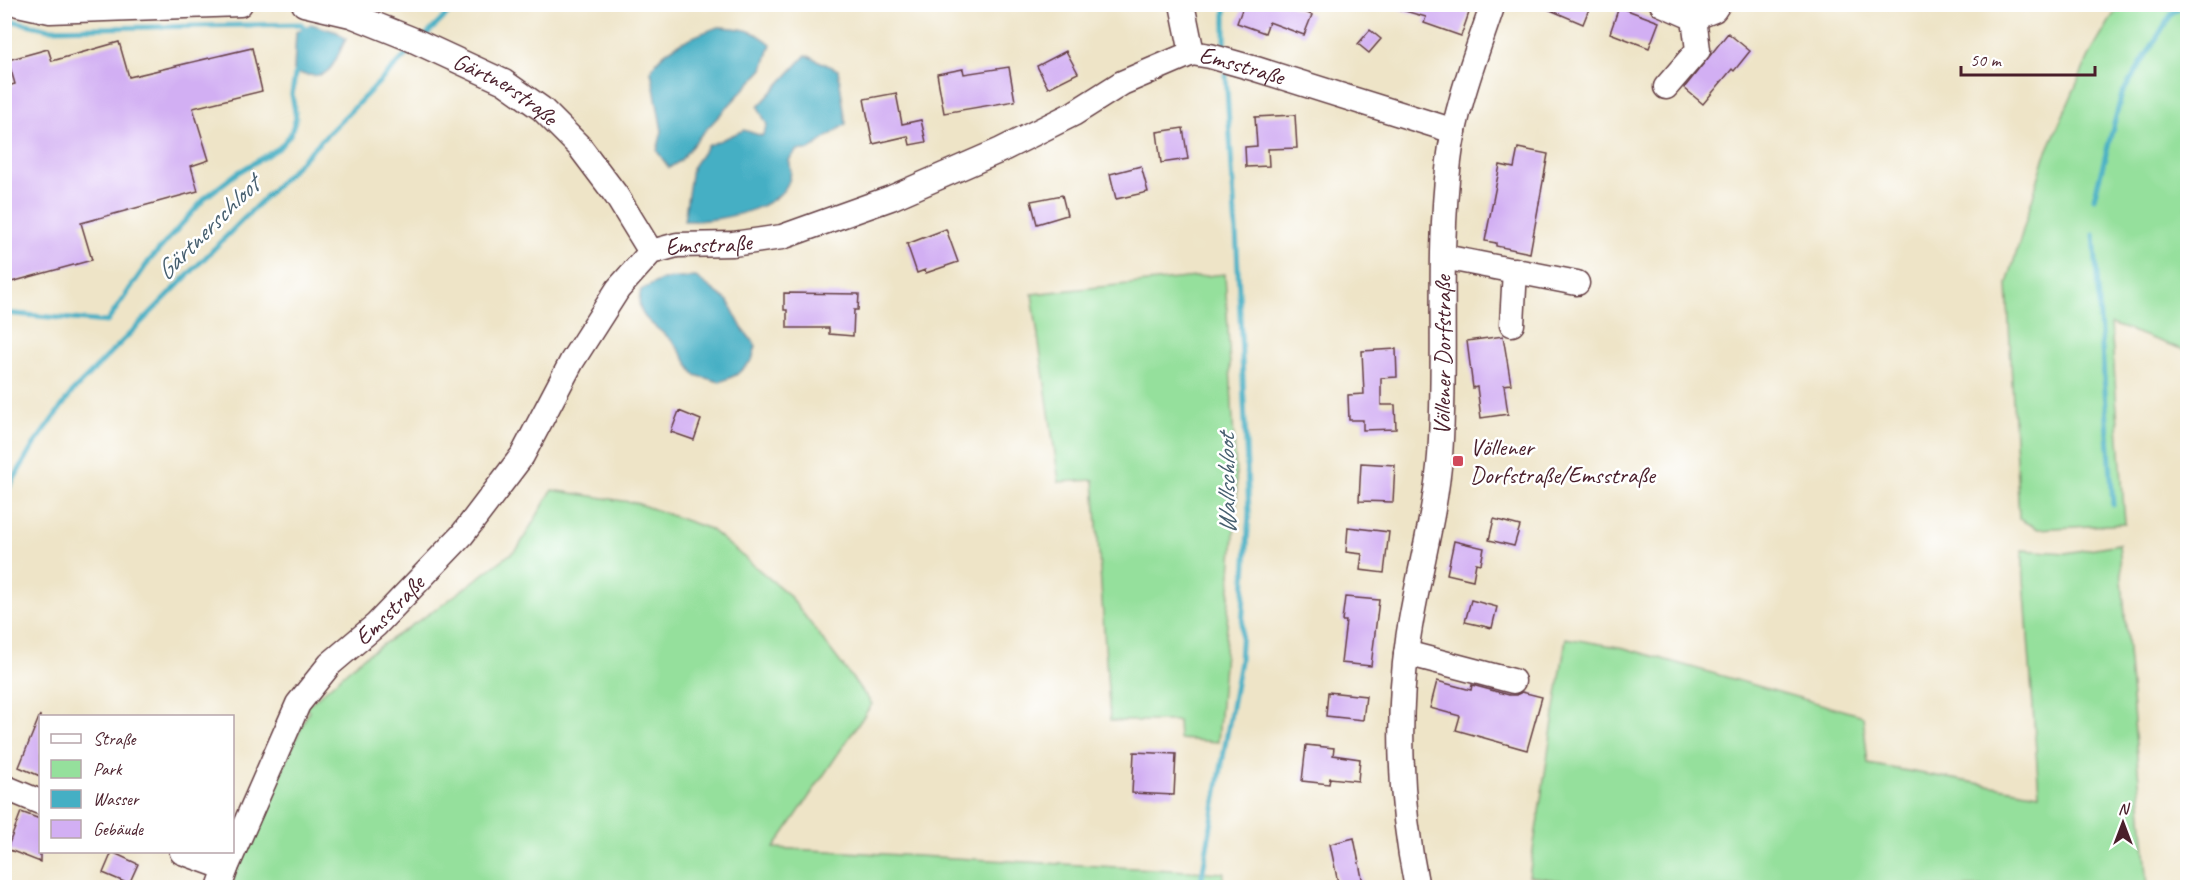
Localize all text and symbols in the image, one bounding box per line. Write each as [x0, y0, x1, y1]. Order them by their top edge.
street label: Emsstraße [1197, 39, 1290, 93]
scale bar [1961, 39, 2094, 77]
street label: Gärtnerstraße [448, 46, 566, 133]
text: 50 m [1970, 49, 2003, 71]
water label: Gärtnerschloot [148, 165, 271, 287]
street label: Emsstraße [661, 226, 756, 263]
street label: Völlener Dorfstraße [1426, 273, 1458, 436]
water label: Wallschloot [1209, 428, 1244, 534]
place label: Völlener Dorfstraße/Emsstraße [1470, 432, 1657, 490]
marker: Völlener Dorfstraße/Emsstraße [1451, 454, 1465, 468]
street label: Emsstraße [349, 567, 432, 652]
legend [39, 715, 234, 853]
text: Straße [93, 728, 137, 750]
text: Park [93, 758, 123, 780]
text: Wasser [93, 788, 140, 810]
north arrow [2093, 793, 2153, 853]
text: N [2118, 799, 2131, 819]
text: Gebäude [93, 818, 144, 840]

